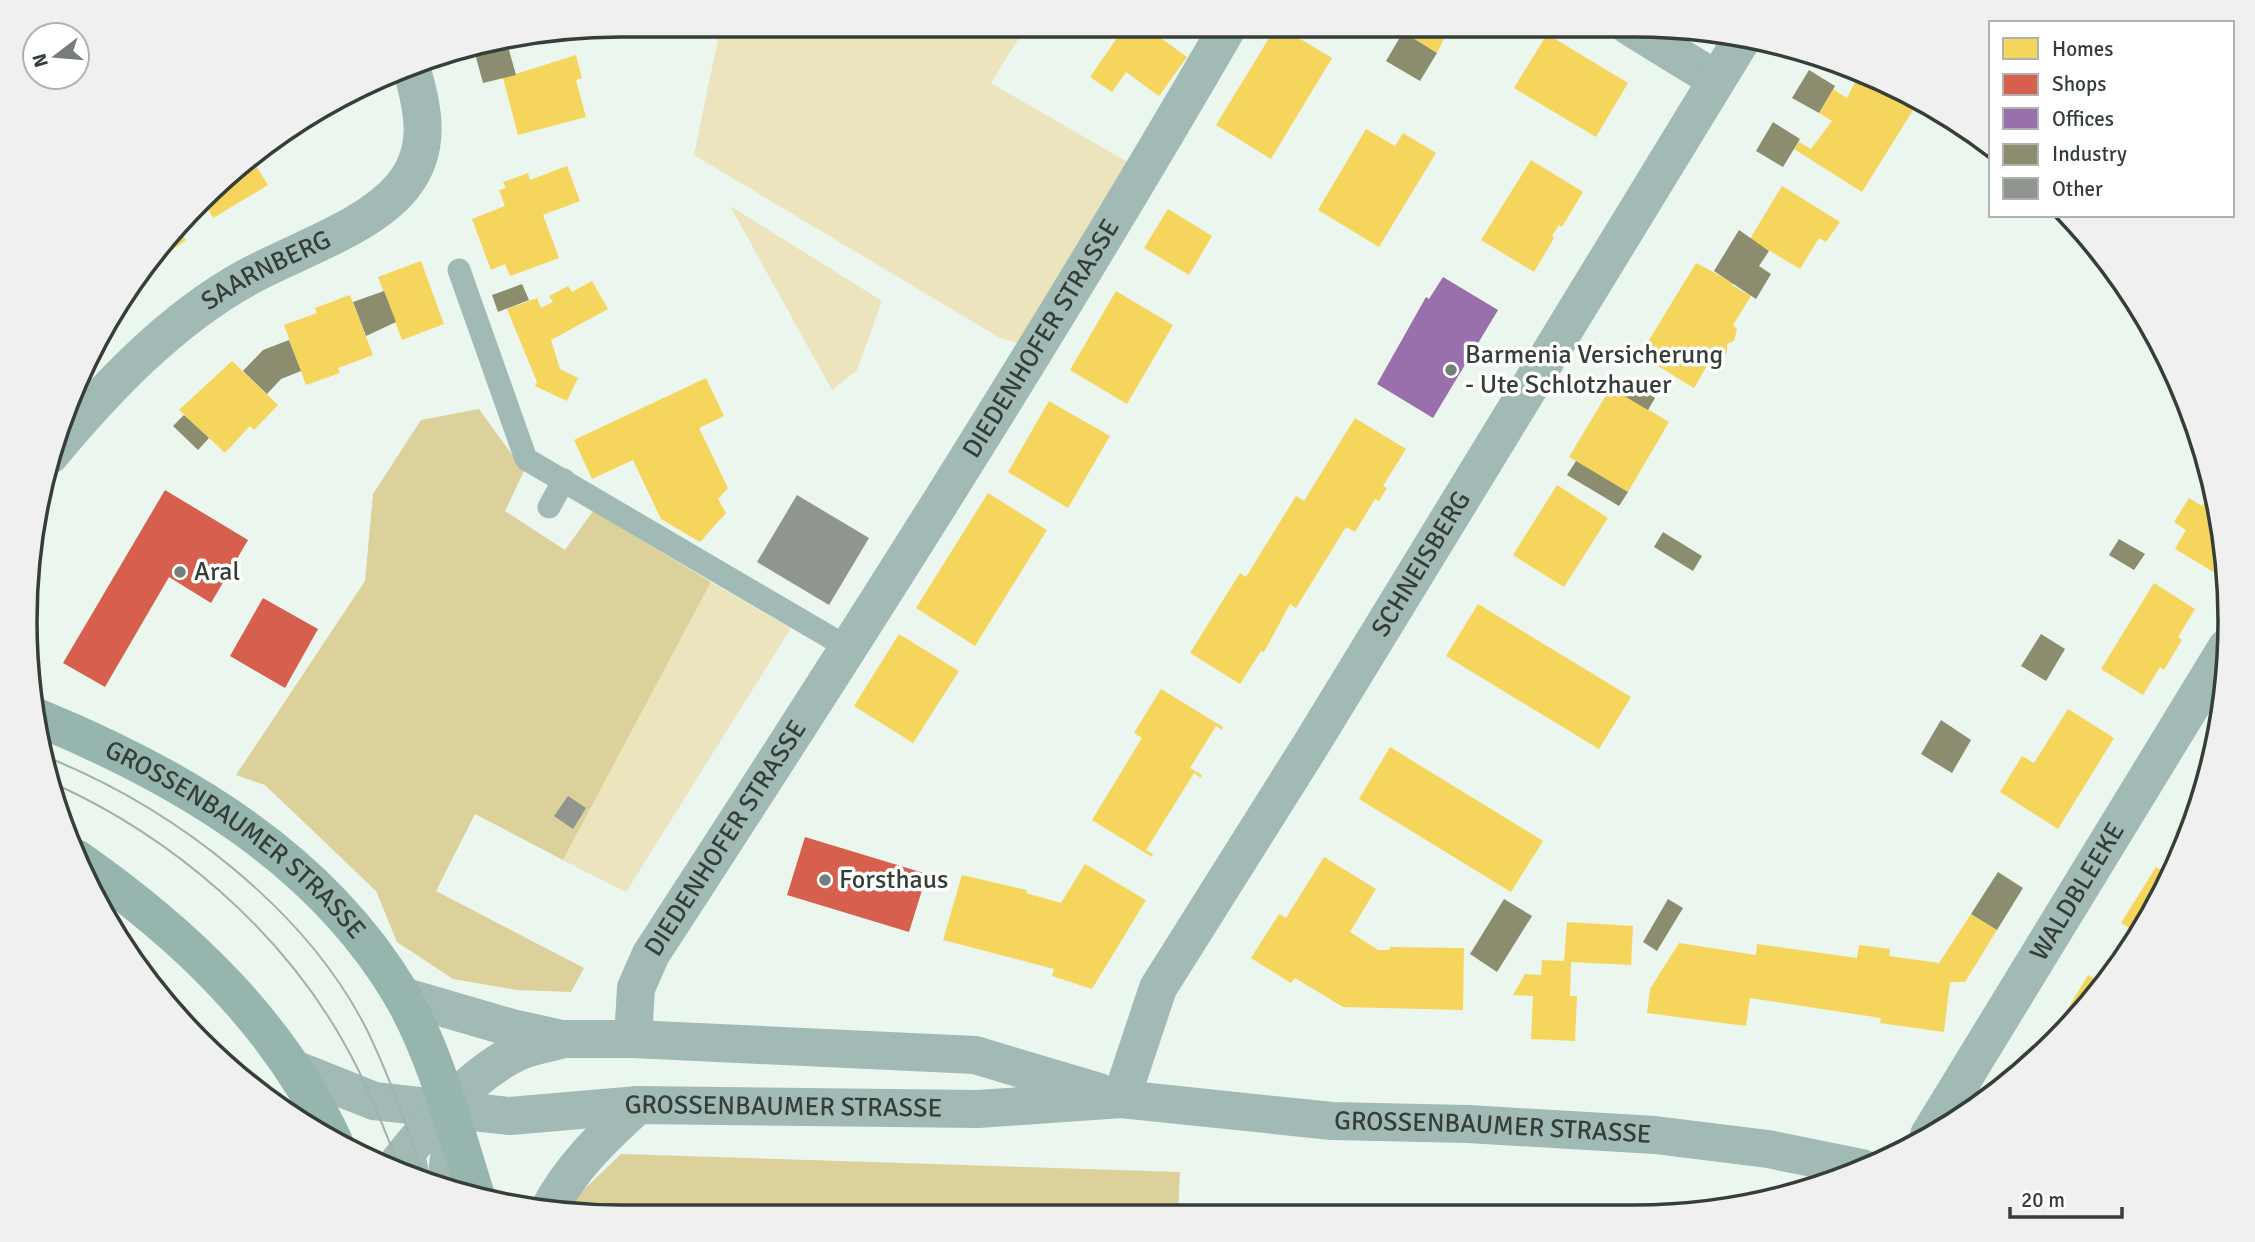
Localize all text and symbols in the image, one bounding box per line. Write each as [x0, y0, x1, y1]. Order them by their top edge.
north arrow [21, 21, 91, 91]
legend [1989, 21, 2234, 217]
text: Homes [2052, 36, 2114, 62]
text: N [27, 51, 54, 70]
text: Shops [2052, 71, 2106, 97]
text: Offices [2052, 106, 2114, 132]
text: Industry [2052, 141, 2127, 167]
text: Other [2052, 176, 2103, 202]
street label: DIEDENHOFER STRASSE [956, 213, 1127, 464]
street label: SAARNBERG [195, 224, 336, 318]
place label: Barmenia Versicherung - Ute Schlotzhauer [1465, 339, 1723, 401]
marker: Barmenia Versicherung - Ute Schlotzhauer [1443, 362, 1459, 378]
street label: SCHNEISBERG [1365, 486, 1478, 643]
place label: Aral [194, 556, 240, 588]
marker: Aral [172, 564, 188, 580]
street label: DIEDENHOFER STRASSE [638, 714, 814, 962]
street label: GROSSENBAUMER STRASSE [100, 734, 372, 946]
street label: WALDBLEEKE [2023, 817, 2132, 967]
place label: Forsthaus [839, 864, 948, 896]
marker: Forsthaus [817, 872, 833, 888]
street label: GROSSENBAUMER STRASSE [623, 1089, 943, 1125]
street label: GROSSENBAUMER STRASSE [1334, 1105, 1652, 1151]
scale bar [2010, 1176, 2122, 1220]
text: 20 m [2021, 1187, 2065, 1213]

